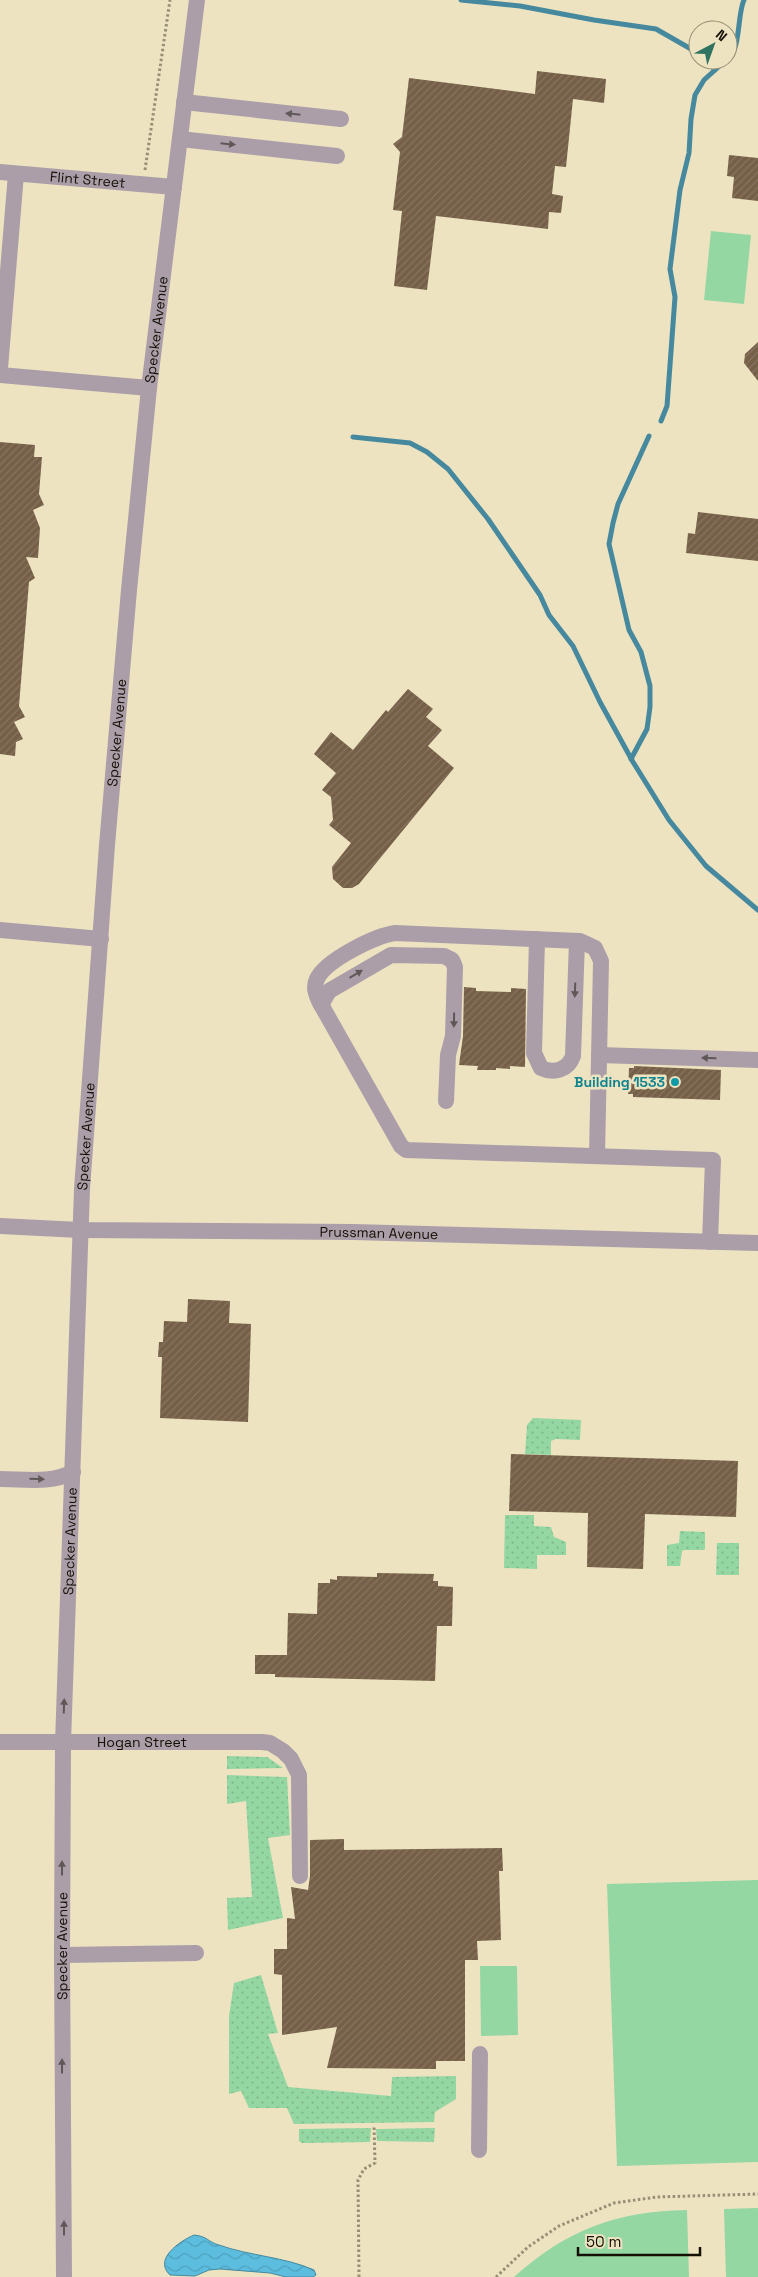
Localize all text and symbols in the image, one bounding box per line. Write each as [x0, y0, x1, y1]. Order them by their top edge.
north arrow [688, 20, 738, 70]
text: N [712, 25, 731, 45]
one-way arrow [284, 110, 300, 118]
one-way arrow [221, 140, 237, 148]
street label: Flint Street [49, 167, 126, 192]
street label: Specker Avenue [141, 275, 172, 384]
street label: Specker Avenue [103, 678, 130, 787]
one-way arrow [350, 970, 363, 979]
one-way arrow [571, 982, 579, 998]
one-way arrow [449, 1012, 457, 1028]
one-way arrow [701, 1054, 717, 1062]
place label: Building 1533 [574, 1073, 665, 1091]
marker: Building 1533 [669, 1076, 681, 1088]
street label: Specker Avenue [73, 1082, 99, 1191]
street label: Prussman Avenue [319, 1223, 438, 1243]
one-way arrow [30, 1476, 46, 1484]
street label: Specker Avenue [59, 1487, 81, 1595]
one-way arrow [61, 1698, 69, 1714]
street label: Hogan Street [97, 1733, 187, 1751]
one-way arrow [58, 1860, 66, 1876]
street label: Specker Avenue [53, 1892, 71, 2000]
one-way arrow [58, 2058, 66, 2074]
one-way arrow [59, 2220, 67, 2236]
scale bar [578, 2224, 700, 2256]
text: 50 m [586, 2232, 621, 2251]

